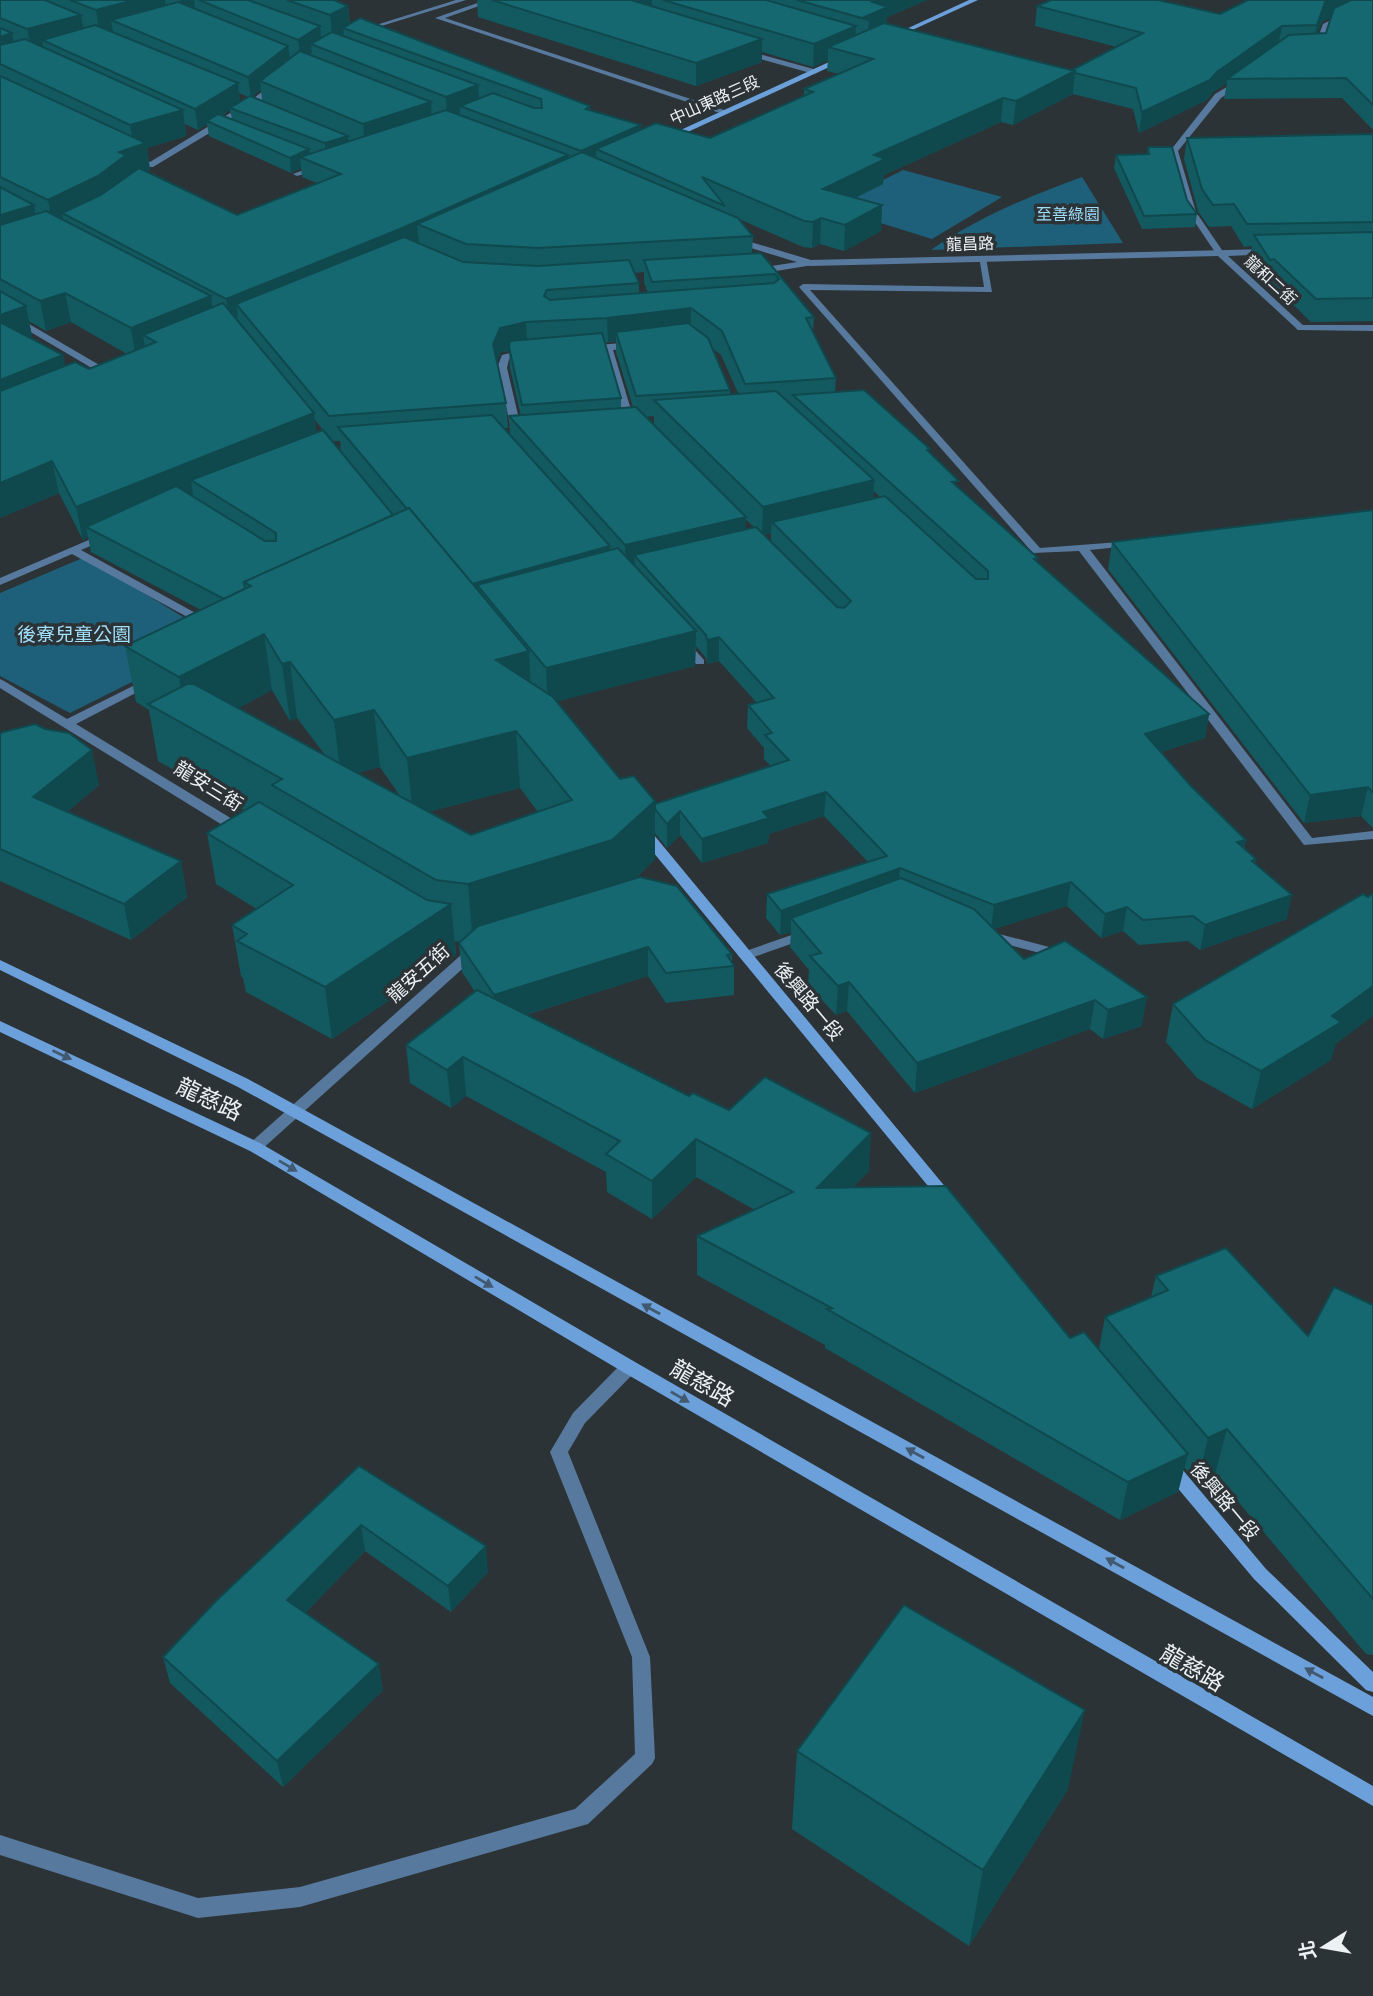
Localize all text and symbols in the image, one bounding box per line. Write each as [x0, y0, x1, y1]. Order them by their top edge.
street label: 中山東路三段 [667, 73, 763, 129]
park label: 至善綠園 [1036, 206, 1100, 225]
street label: 龍昌路 [946, 235, 994, 255]
street label: 龍和二街 [1240, 252, 1300, 310]
park label: 後寮兒童公園 [17, 624, 131, 647]
street label: 龍安三街 [170, 757, 246, 817]
street label: 龍安五街 [383, 940, 455, 1008]
street label: 後興路一段 [769, 958, 847, 1046]
one-way arrow [52, 1050, 72, 1061]
street label: 龍慈路 [172, 1073, 246, 1127]
one-way arrow [278, 1160, 297, 1173]
one-way arrow [474, 1276, 493, 1288]
one-way arrow [641, 1303, 661, 1315]
street label: 龍慈路 [665, 1355, 739, 1413]
one-way arrow [670, 1391, 689, 1403]
one-way arrow [906, 1447, 925, 1459]
street label: 後興路一段 [1185, 1458, 1263, 1546]
one-way arrow [1105, 1557, 1125, 1569]
street label: 龍慈路 [1155, 1640, 1229, 1698]
one-way arrow [1304, 1667, 1323, 1680]
north arrow [1289, 1912, 1359, 1982]
text: 北 [1296, 1938, 1322, 1961]

